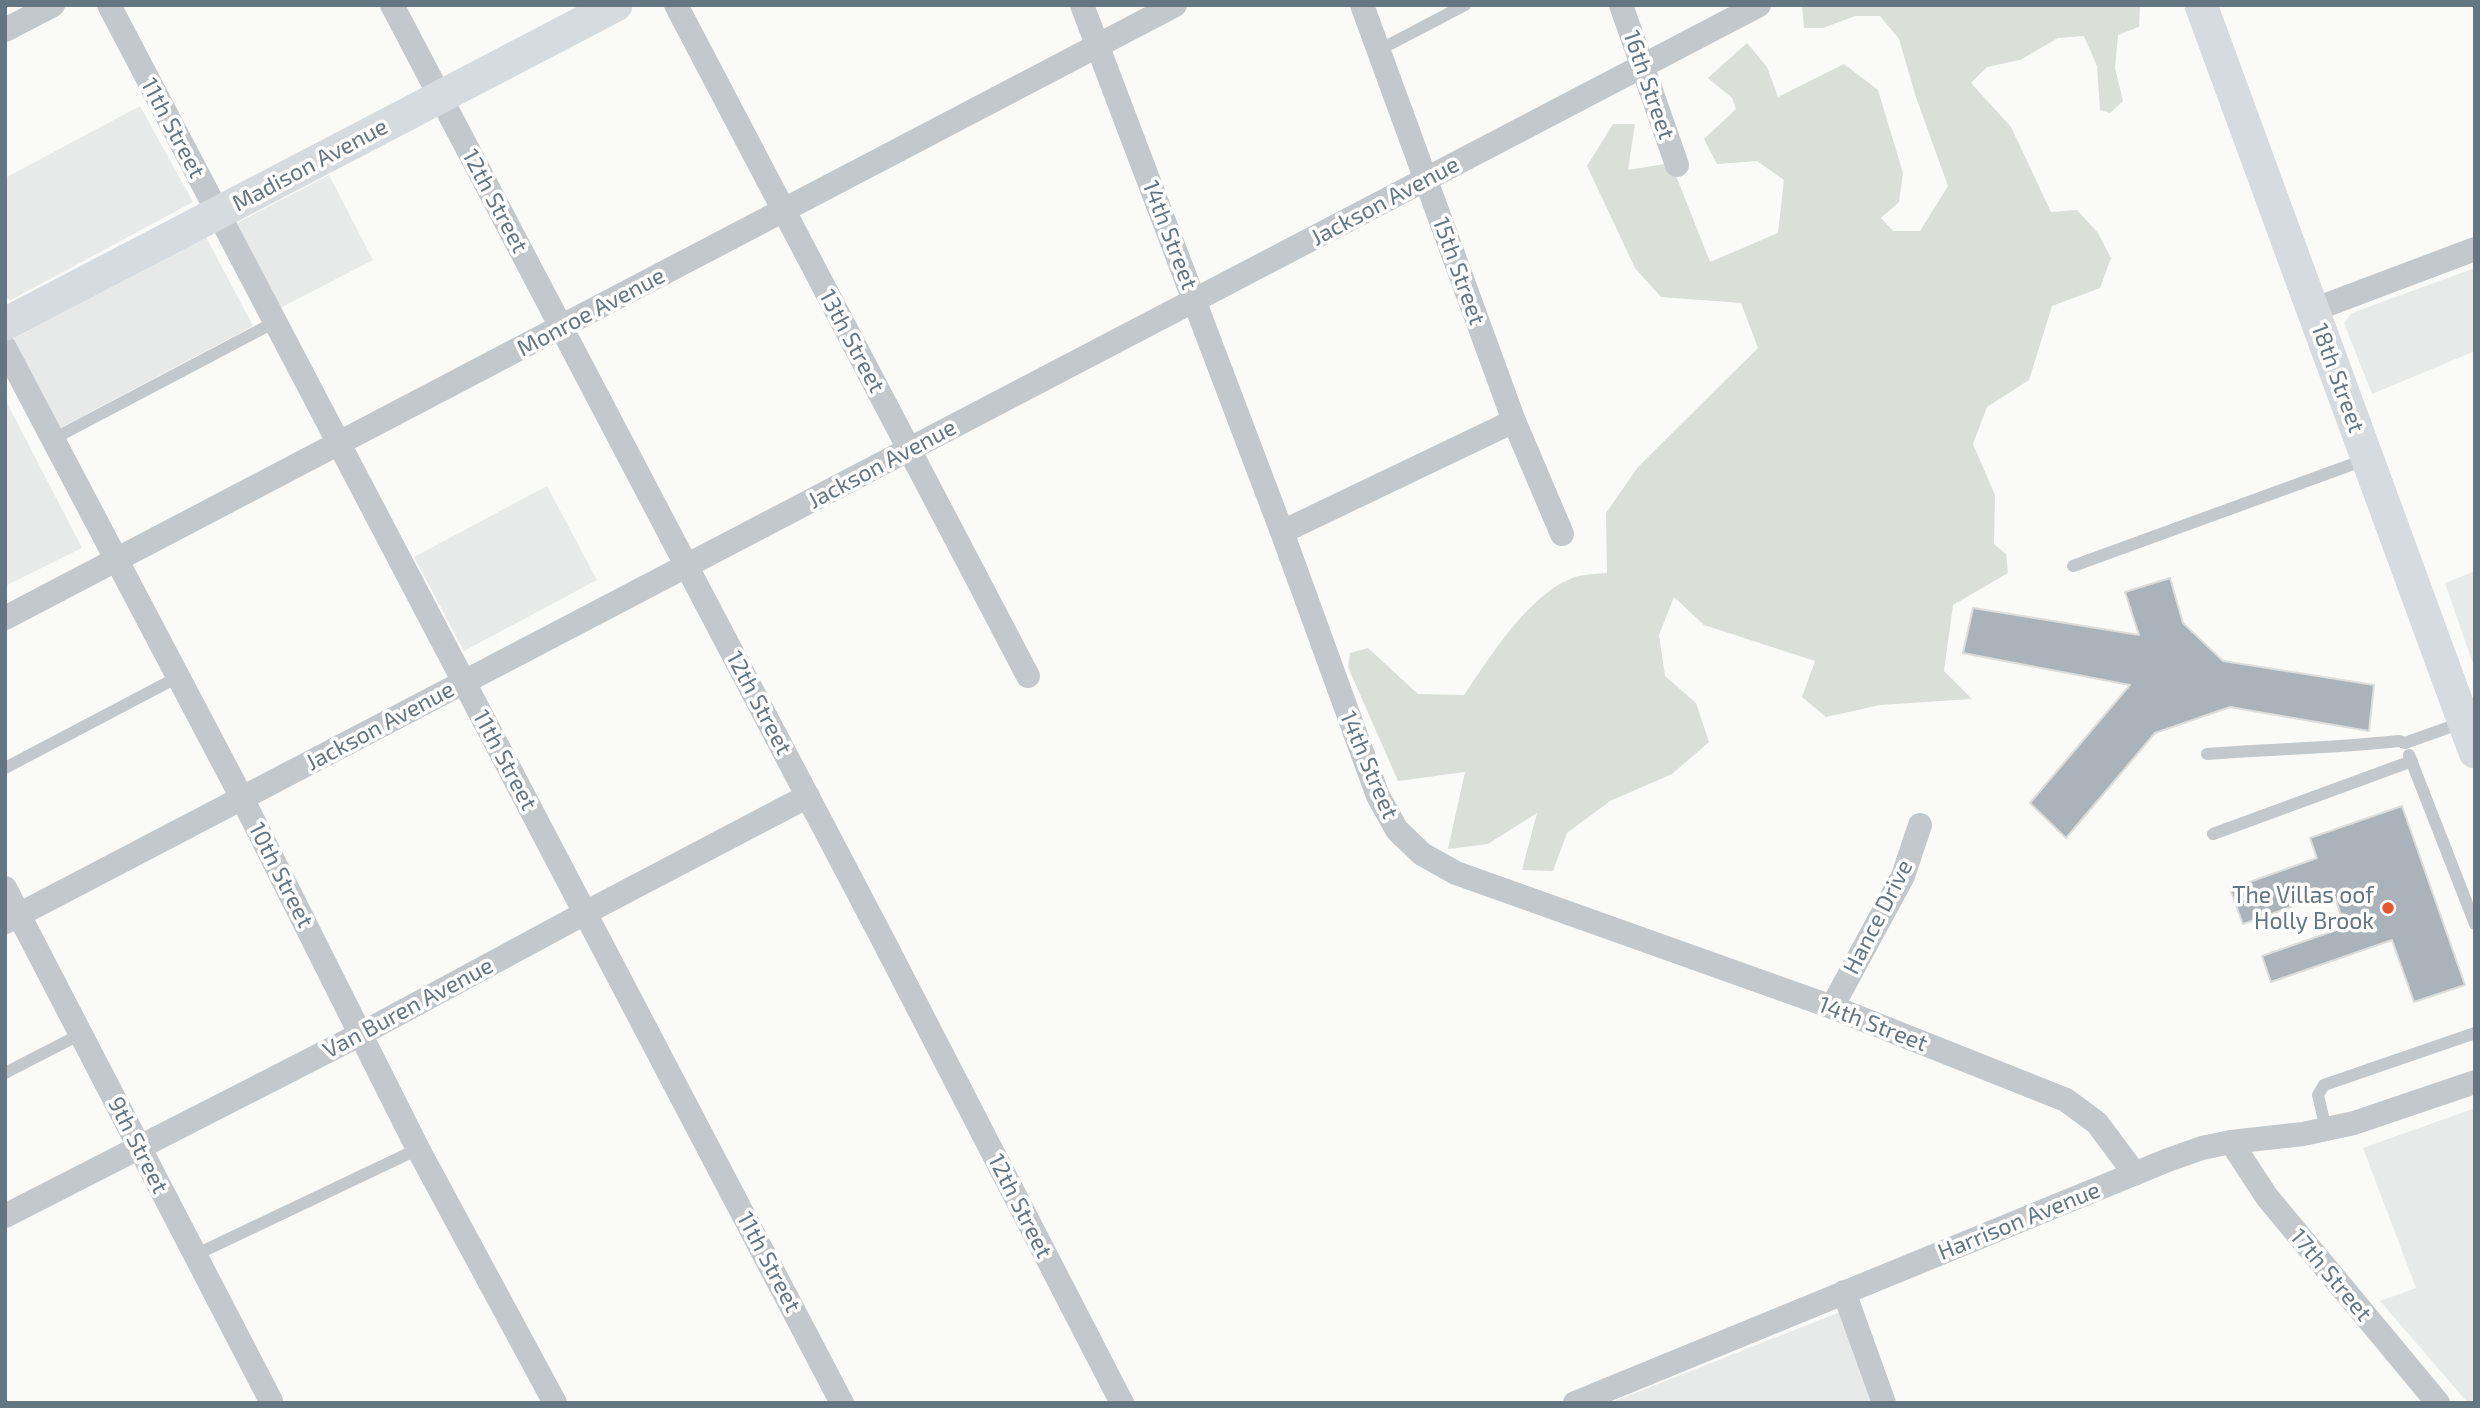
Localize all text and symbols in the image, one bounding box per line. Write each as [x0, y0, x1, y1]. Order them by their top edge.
street label: 16th Street [1617, 27, 1681, 143]
street label: 11th Street [135, 73, 211, 183]
street label: Madison Avenue [228, 112, 392, 218]
street label: 12th Street [456, 145, 534, 257]
street label: Jackson Avenue [1306, 150, 1464, 252]
street label: 14th Street [1137, 177, 1203, 293]
street label: 15th Street [1427, 213, 1491, 329]
street label: Monroe Avenue [512, 262, 670, 362]
street label: 13th Street [813, 285, 891, 397]
street label: 18th Street [2305, 320, 2371, 436]
street label: Jackson Avenue [803, 413, 961, 515]
street label: 12th Street [720, 647, 798, 759]
street label: Jackson Avenue [301, 675, 459, 777]
street label: 11th Street [467, 705, 543, 815]
street label: 14th Street [1334, 707, 1404, 823]
street label: 10th Street [243, 818, 319, 932]
street label: Hance Drive [1837, 855, 1919, 979]
place label: The Villas oof Holly Brook [2232, 881, 2374, 935]
marker: The Villas oof Holly Brook [2380, 900, 2396, 916]
street label: Van Buren Avenue [318, 952, 498, 1064]
street label: 14th Street [1815, 991, 1931, 1057]
street label: 9th Street [102, 1092, 174, 1198]
street label: 12th Street [982, 1149, 1058, 1263]
street label: Harrison Avenue [1934, 1176, 2104, 1266]
street label: 11th Street [731, 1207, 807, 1317]
street label: 17th Street [2284, 1223, 2378, 1327]

